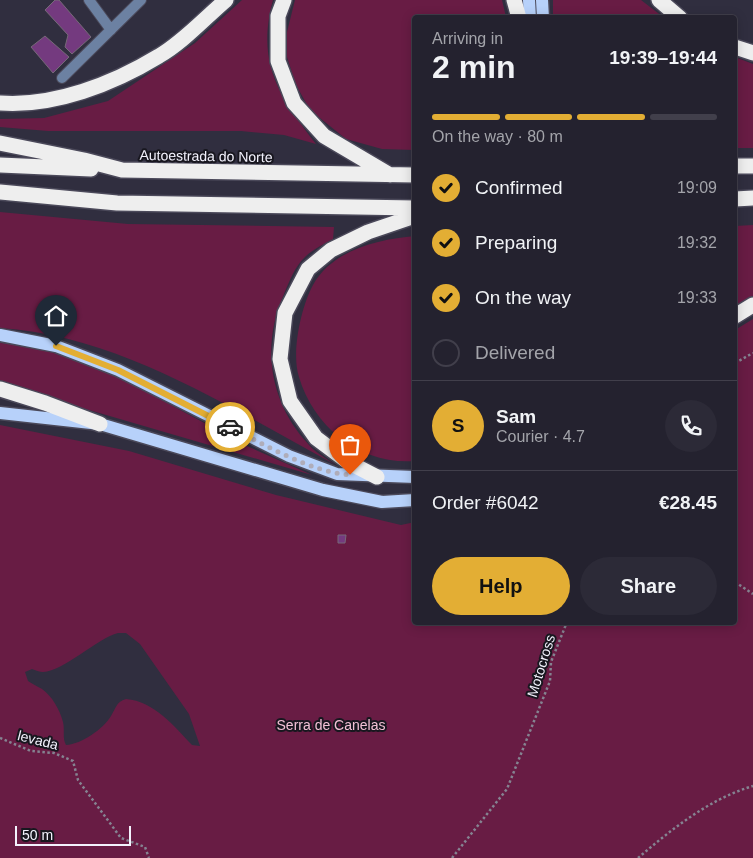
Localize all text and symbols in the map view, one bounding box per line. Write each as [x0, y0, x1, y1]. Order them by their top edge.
text: Arriving in [432, 30, 503, 47]
text: 19:39–19:44 [609, 47, 717, 68]
text: 2 min [432, 49, 516, 85]
text: On the way · 80 m [432, 128, 563, 145]
street label: Autoestrada do Norte [139, 147, 273, 165]
icon: check [432, 174, 460, 202]
text: Confirmed [475, 177, 563, 198]
text: 19:09 [677, 179, 717, 196]
icon: check [432, 229, 460, 257]
text: Preparing [475, 232, 557, 253]
text: 19:32 [677, 234, 717, 251]
icon: check [432, 284, 460, 312]
text: On the way [475, 287, 571, 308]
text: 19:33 [677, 289, 717, 306]
pin [35, 295, 77, 346]
icon: home [42, 302, 70, 330]
text: Delivered [475, 342, 555, 363]
button: phone [665, 400, 717, 452]
courier [205, 402, 255, 452]
text: Sam [496, 406, 536, 427]
icon: car [216, 413, 244, 441]
text: S [452, 415, 464, 436]
pin [329, 424, 371, 475]
text: Courier · 4.7 [496, 428, 585, 445]
icon: bag [336, 431, 364, 459]
text: Order #6042 [432, 492, 539, 513]
text: €28.45 [659, 492, 717, 513]
button: Help [432, 557, 570, 615]
button: Share [580, 557, 717, 615]
street label: Motocross [524, 633, 558, 699]
park label: Serra de Canelas [277, 717, 385, 733]
street label: levada [16, 727, 60, 753]
scale bar [15, 823, 131, 846]
text: 50 m [22, 827, 53, 843]

